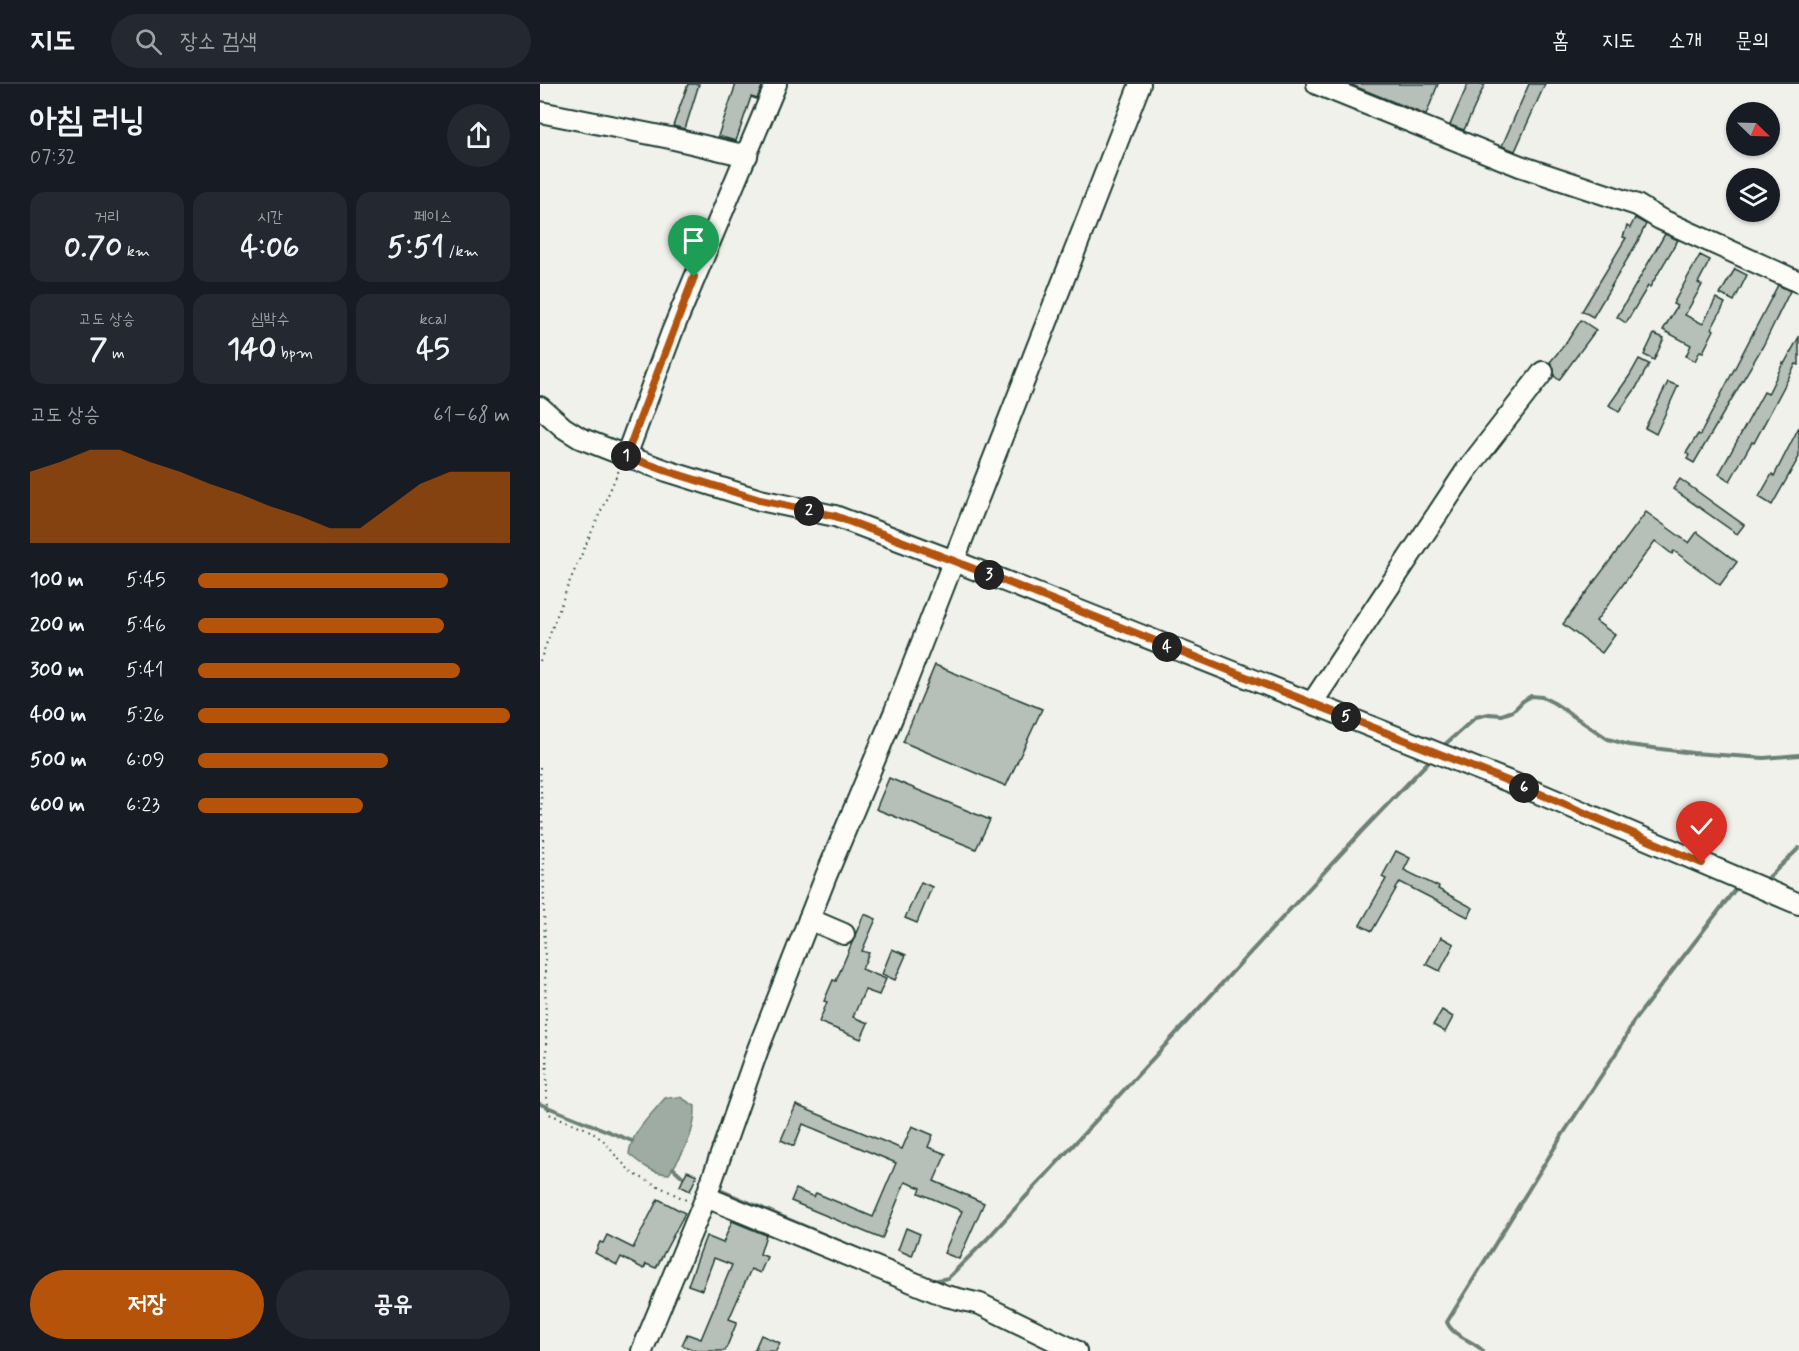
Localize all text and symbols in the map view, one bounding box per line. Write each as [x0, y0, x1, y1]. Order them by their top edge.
search box [111, 14, 531, 68]
text: 지도 [30, 23, 75, 60]
icon: search [132, 25, 165, 58]
text: 홈 [1552, 27, 1569, 55]
text: 지도 [1602, 27, 1635, 55]
text: 소개 [1668, 27, 1702, 55]
text: 문의 [1735, 27, 1769, 55]
text: 장소 검색 [180, 28, 257, 56]
text: 아침 러닝 [30, 99, 145, 143]
north arrow [1726, 102, 1780, 156]
map controls [1726, 102, 1780, 222]
button: share [447, 104, 510, 167]
text: 07:32 [30, 144, 76, 171]
button: layers [1726, 168, 1780, 222]
text: 거리 [94, 207, 120, 228]
text: 시간 [257, 207, 283, 228]
text: 페이스 [414, 207, 452, 228]
pin [668, 215, 719, 277]
icon: arrive [677, 224, 710, 257]
text: 0.70 [64, 228, 122, 267]
text: 4:06 [241, 228, 299, 267]
text: 5:51 [387, 228, 444, 267]
text: km [122, 241, 150, 262]
text: /km [444, 241, 479, 262]
text: 고도 상승 [79, 309, 135, 330]
text: 심박수 [251, 309, 289, 330]
text: kcal [420, 309, 446, 330]
text: 7 [89, 330, 108, 369]
text: 140 [227, 330, 277, 369]
text: 45 [416, 330, 450, 369]
text: m [108, 343, 125, 364]
text: bpm [277, 343, 313, 364]
text: 고도 상승 [30, 402, 100, 429]
text: 61–68 m [433, 402, 510, 429]
pin: 1 [611, 441, 641, 471]
text: 1 [622, 445, 630, 466]
pin: 2 [794, 496, 824, 526]
text: 2 [805, 500, 813, 521]
pin: 3 [974, 560, 1004, 590]
text: 3 [985, 564, 993, 585]
text: 100 m [30, 567, 84, 594]
text: 5:45 [126, 567, 166, 594]
text: 200 m [30, 612, 85, 639]
text: 5:46 [126, 612, 166, 639]
pin: 4 [1152, 632, 1182, 662]
text: 4 [1162, 636, 1172, 657]
text: 300 m [30, 657, 84, 684]
text: 5:41 [126, 657, 164, 684]
text: 400 m [30, 702, 86, 729]
text: 5:26 [126, 702, 164, 729]
pin: 5 [1331, 702, 1361, 732]
text: 5 [1341, 706, 1351, 727]
text: 500 m [30, 747, 87, 774]
text: 6:09 [126, 747, 165, 774]
pin: 6 [1509, 773, 1539, 803]
text: 6 [1520, 777, 1528, 798]
text: 600 m [30, 792, 85, 819]
text: 6:23 [126, 792, 160, 819]
pin [1676, 801, 1727, 863]
icon: check [1685, 810, 1718, 843]
button: 저장 [30, 1270, 264, 1339]
button: 공유 [276, 1270, 510, 1339]

